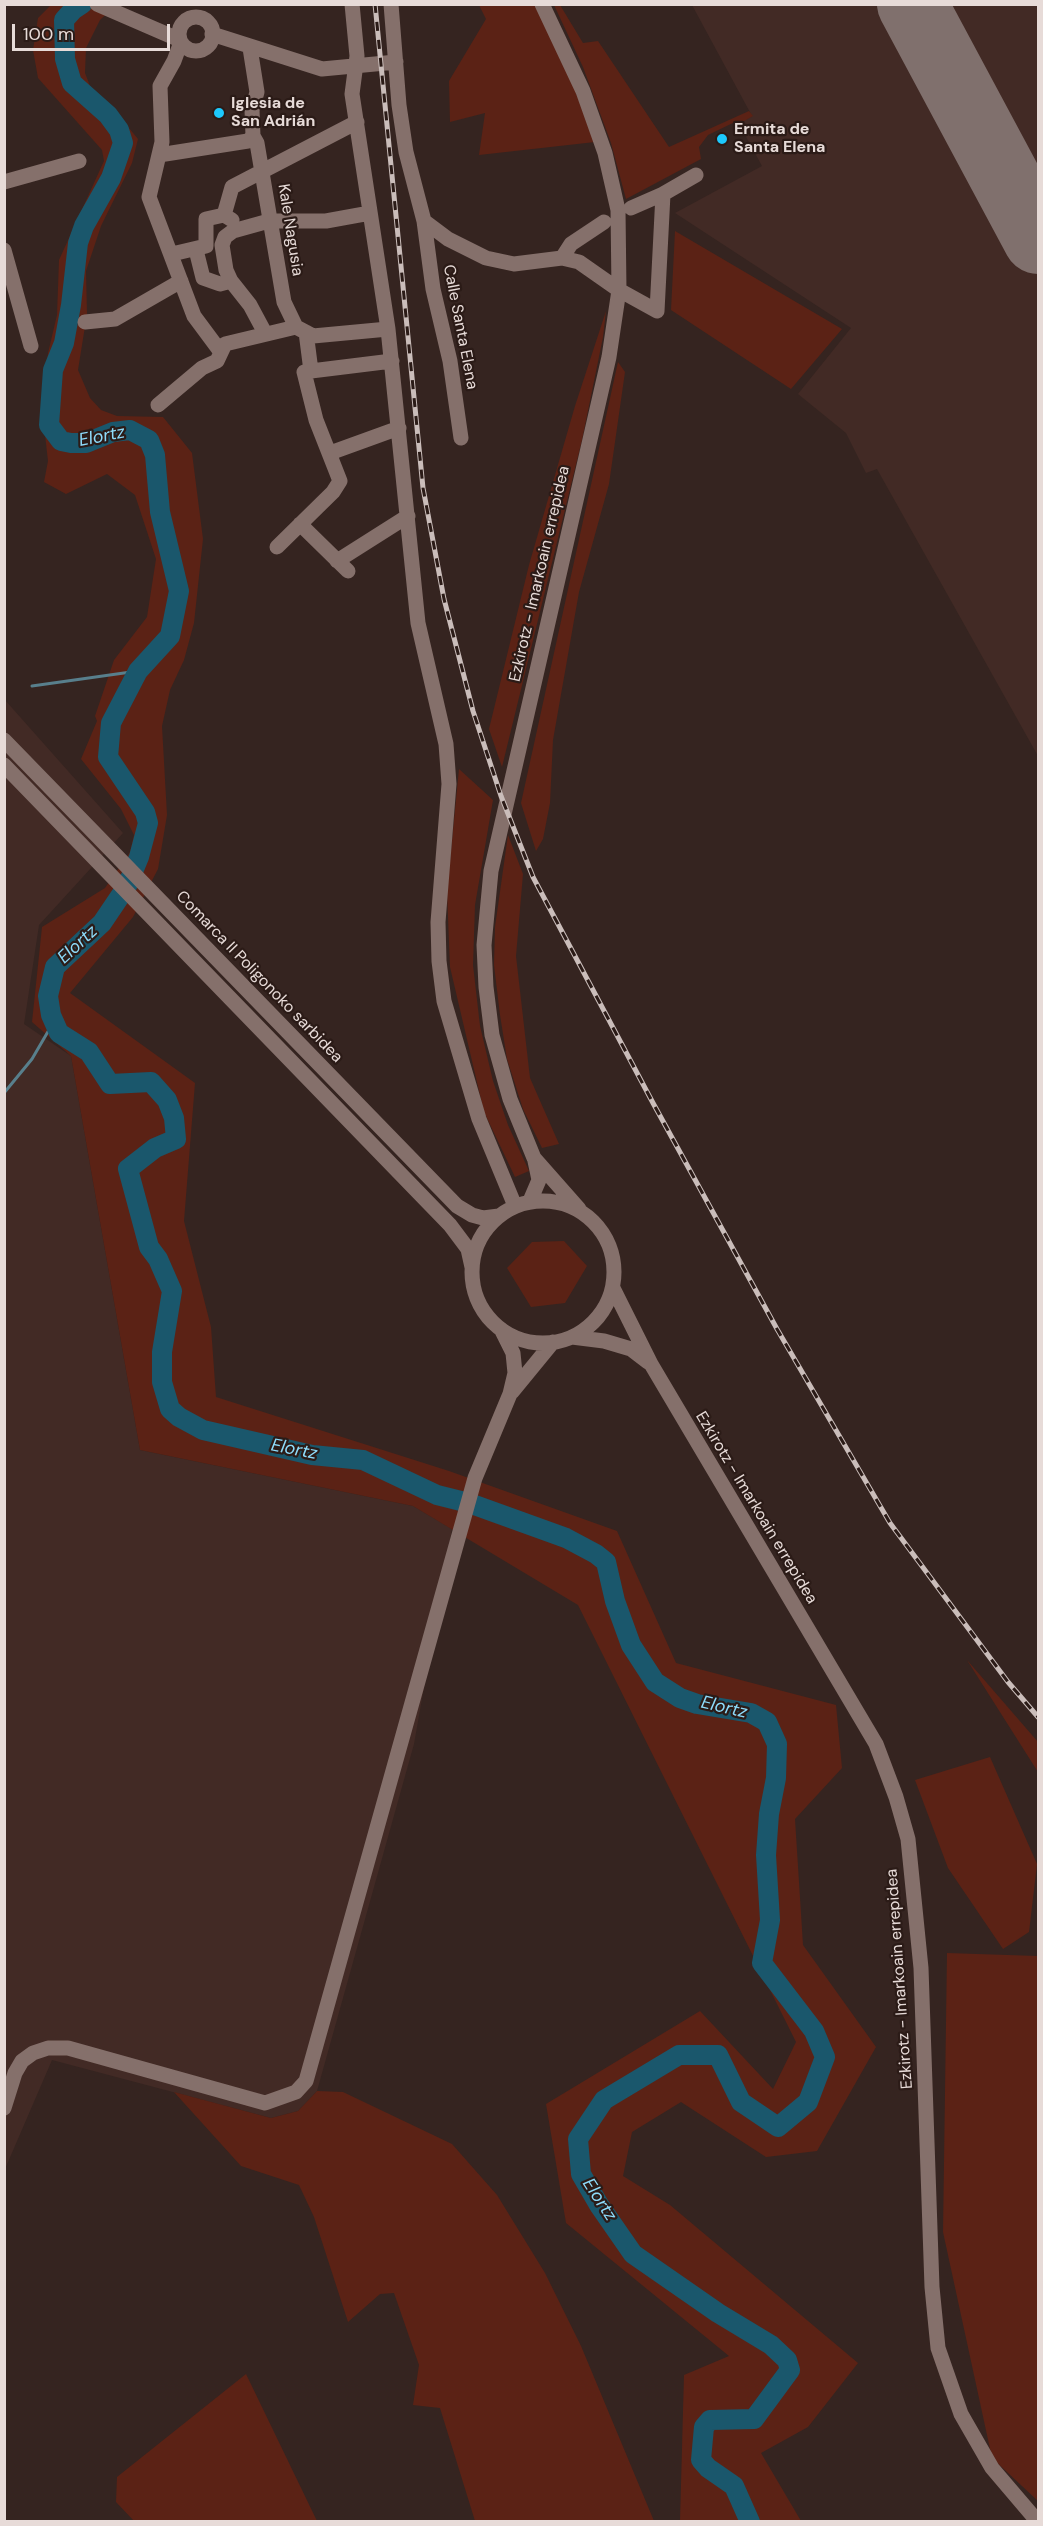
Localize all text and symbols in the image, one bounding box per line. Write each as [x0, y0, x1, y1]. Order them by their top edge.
scale bar [15, 12, 172, 50]
text: 100 m [23, 22, 74, 46]
place label: Iglesia de San Adrián [231, 94, 315, 132]
marker: Iglesia de San Adrián [212, 106, 226, 120]
place label: Ermita de Santa Elena [734, 120, 825, 158]
marker: Ermita de Santa Elena [715, 132, 729, 146]
street label: Kale Nagusia [273, 183, 307, 277]
street label: Calle Santa Elena [438, 263, 482, 391]
water label: Elortz [77, 422, 127, 452]
street label: Ezkirotz - Imarkoain errepidea [506, 464, 574, 684]
street label: Comarca II Poligonoko sarbidea [172, 887, 346, 1067]
water label: Elortz [54, 921, 102, 969]
street label: Ezkirotz - Imarkoain errepidea [691, 1408, 821, 1608]
water label: Elortz [269, 1435, 319, 1465]
water label: Elortz [699, 1692, 749, 1724]
street label: Ezkirotz - Imarkoain errepidea [883, 1868, 917, 2090]
water label: Elortz [577, 2175, 621, 2225]

